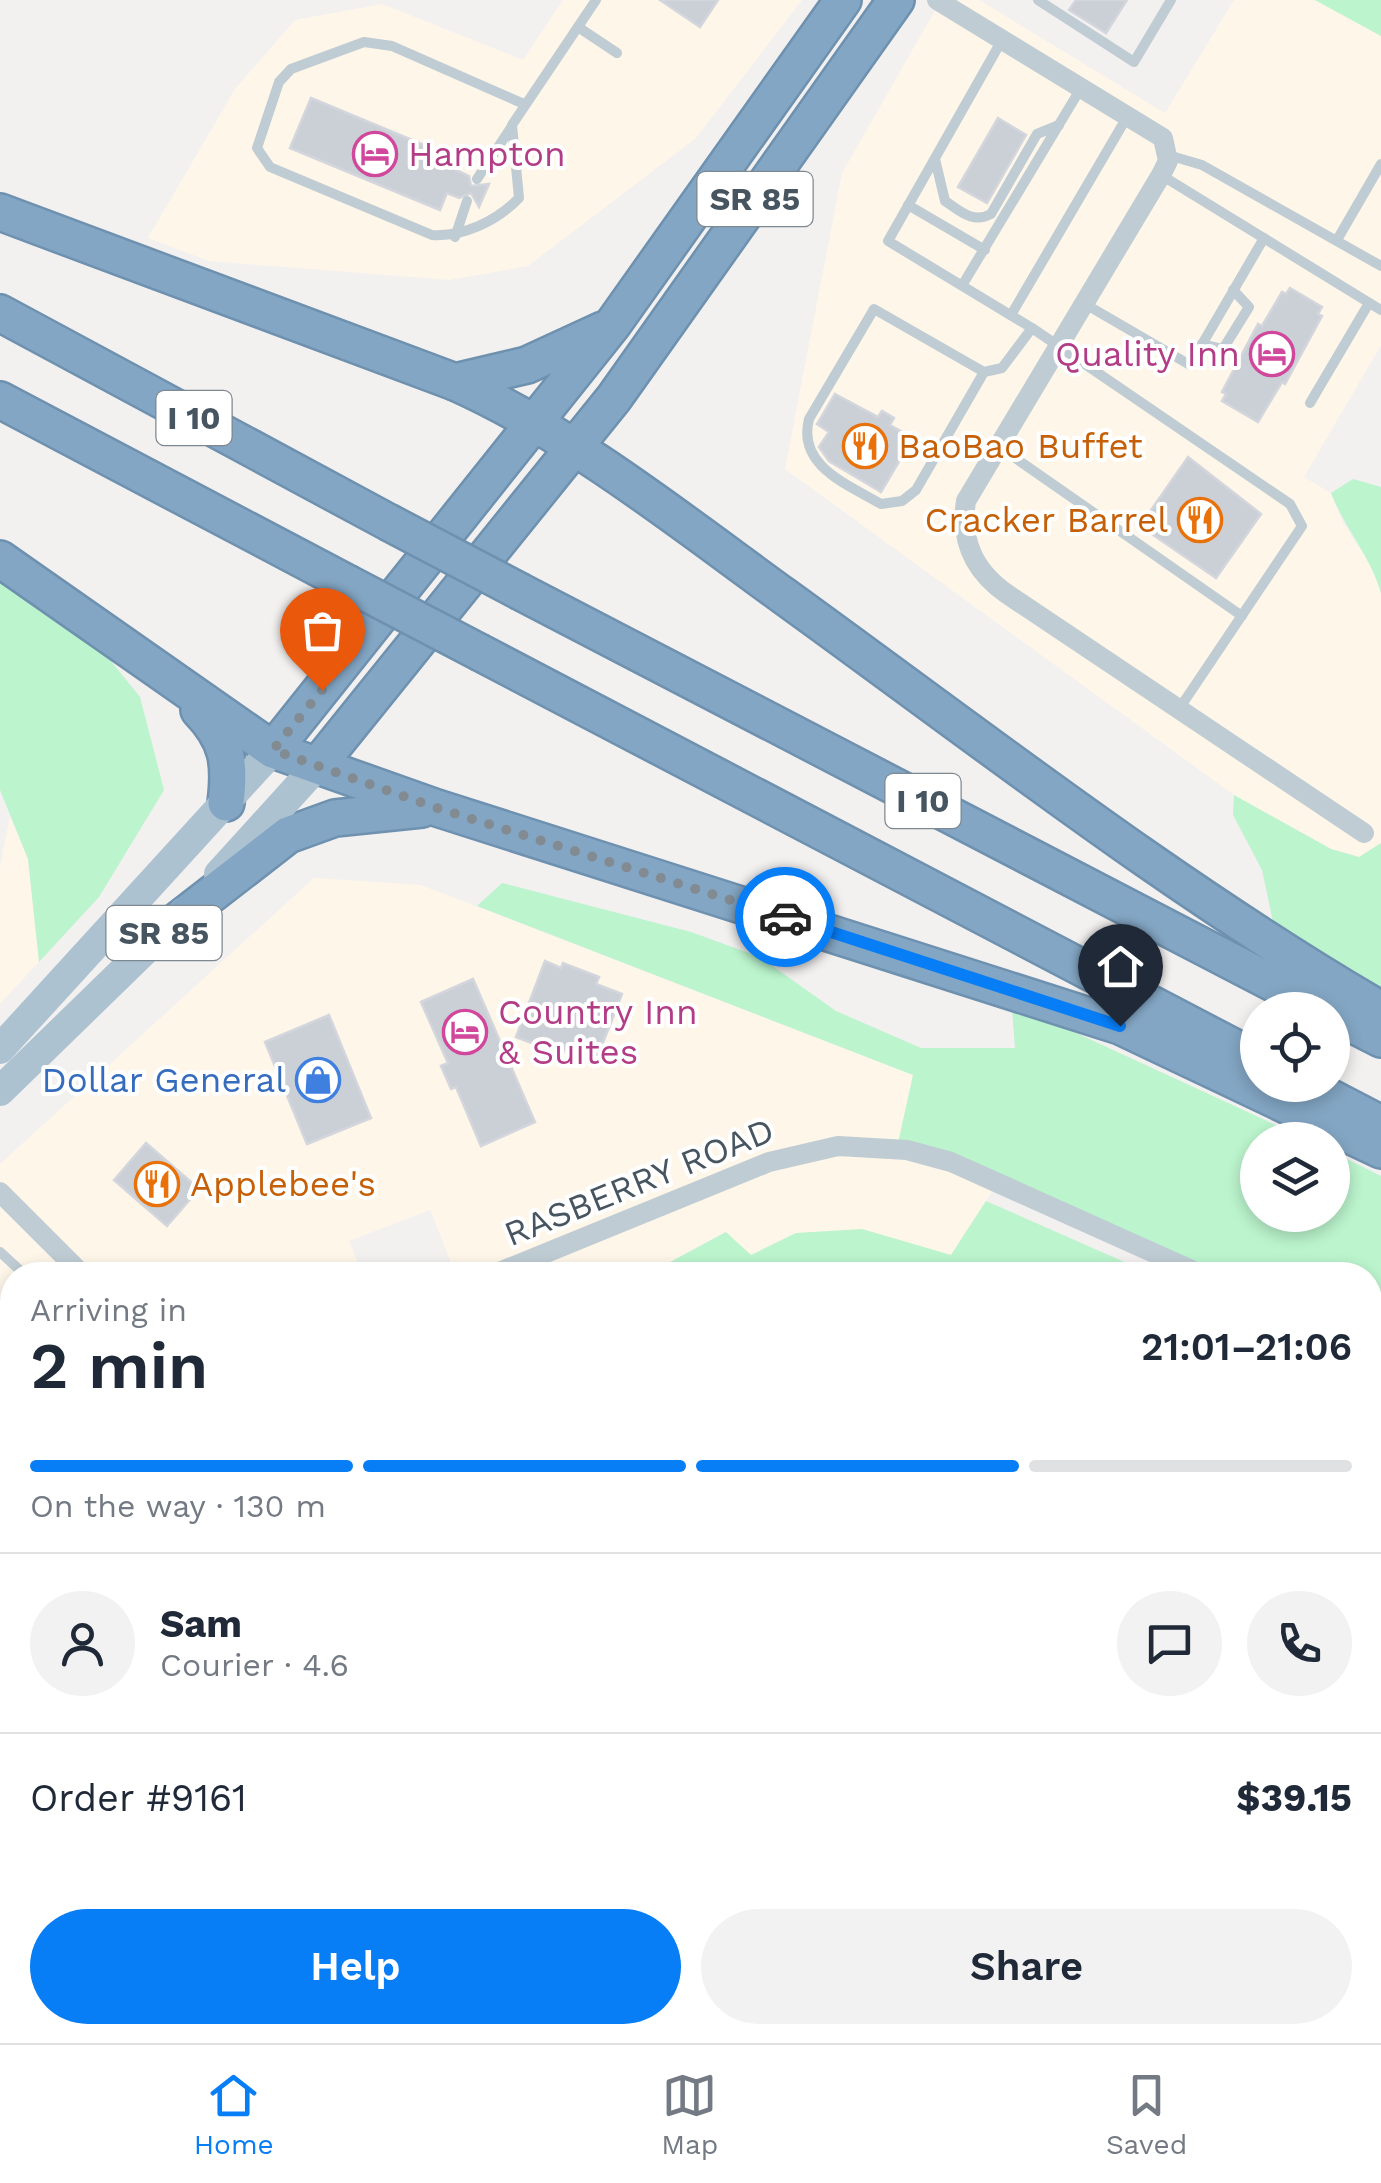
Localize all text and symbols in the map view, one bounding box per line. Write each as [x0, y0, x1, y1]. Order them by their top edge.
hotel icon: Hampton [352, 131, 398, 177]
place label: Hampton [408, 133, 566, 175]
road number: SR 85 [698, 172, 812, 226]
hotel icon: Quality Inn [1249, 331, 1295, 377]
place label: Quality Inn [1055, 333, 1240, 375]
road number: I 10 [156, 391, 232, 445]
restaurant icon: BaoBao Buffet [842, 423, 888, 469]
place label: BaoBao Buffet [898, 425, 1143, 467]
restaurant icon: Cracker Barrel [1177, 497, 1223, 543]
place label: Cracker Barrel [924, 499, 1168, 541]
pin [280, 588, 365, 691]
icon: bag [295, 603, 350, 658]
road number: I 10 [886, 774, 960, 828]
courier [735, 867, 835, 967]
icon: car [758, 890, 813, 945]
road number: SR 85 [106, 906, 222, 960]
pin [1078, 924, 1163, 1027]
icon: home [1093, 939, 1148, 994]
place label: Country Inn & Suites [498, 991, 698, 1073]
map controls [1240, 992, 1350, 1232]
button: locate [1240, 992, 1350, 1102]
hotel icon: Country Inn & Suites [442, 1009, 488, 1055]
shop icon: Dollar General [295, 1057, 341, 1103]
place label: Dollar General [41, 1059, 286, 1101]
street label: RASBERRY ROAD [498, 1109, 780, 1255]
button: layers [1240, 1122, 1350, 1232]
restaurant icon: Applebee's [134, 1161, 180, 1207]
place label: Applebee's [190, 1163, 376, 1205]
text: Arriving in [30, 1291, 187, 1329]
text: 21:01–21:06 [1141, 1325, 1352, 1369]
text: 2 min [30, 1328, 208, 1404]
text: On the way · 130 m [30, 1487, 326, 1525]
button: person [30, 1591, 135, 1696]
button: chat [1117, 1591, 1222, 1696]
button: phone [1247, 1591, 1352, 1696]
text: Sam [160, 1602, 242, 1646]
text: Courier · 4.6 [160, 1646, 349, 1684]
text: Order #9161 [30, 1776, 247, 1820]
text: $39.15 [1236, 1776, 1352, 1820]
button: Help [30, 1909, 681, 2024]
button: Share [701, 1909, 1352, 2024]
tab: Home [194, 2068, 274, 2161]
tab: Map [661, 2068, 718, 2161]
tab: Saved [1106, 2068, 1187, 2161]

